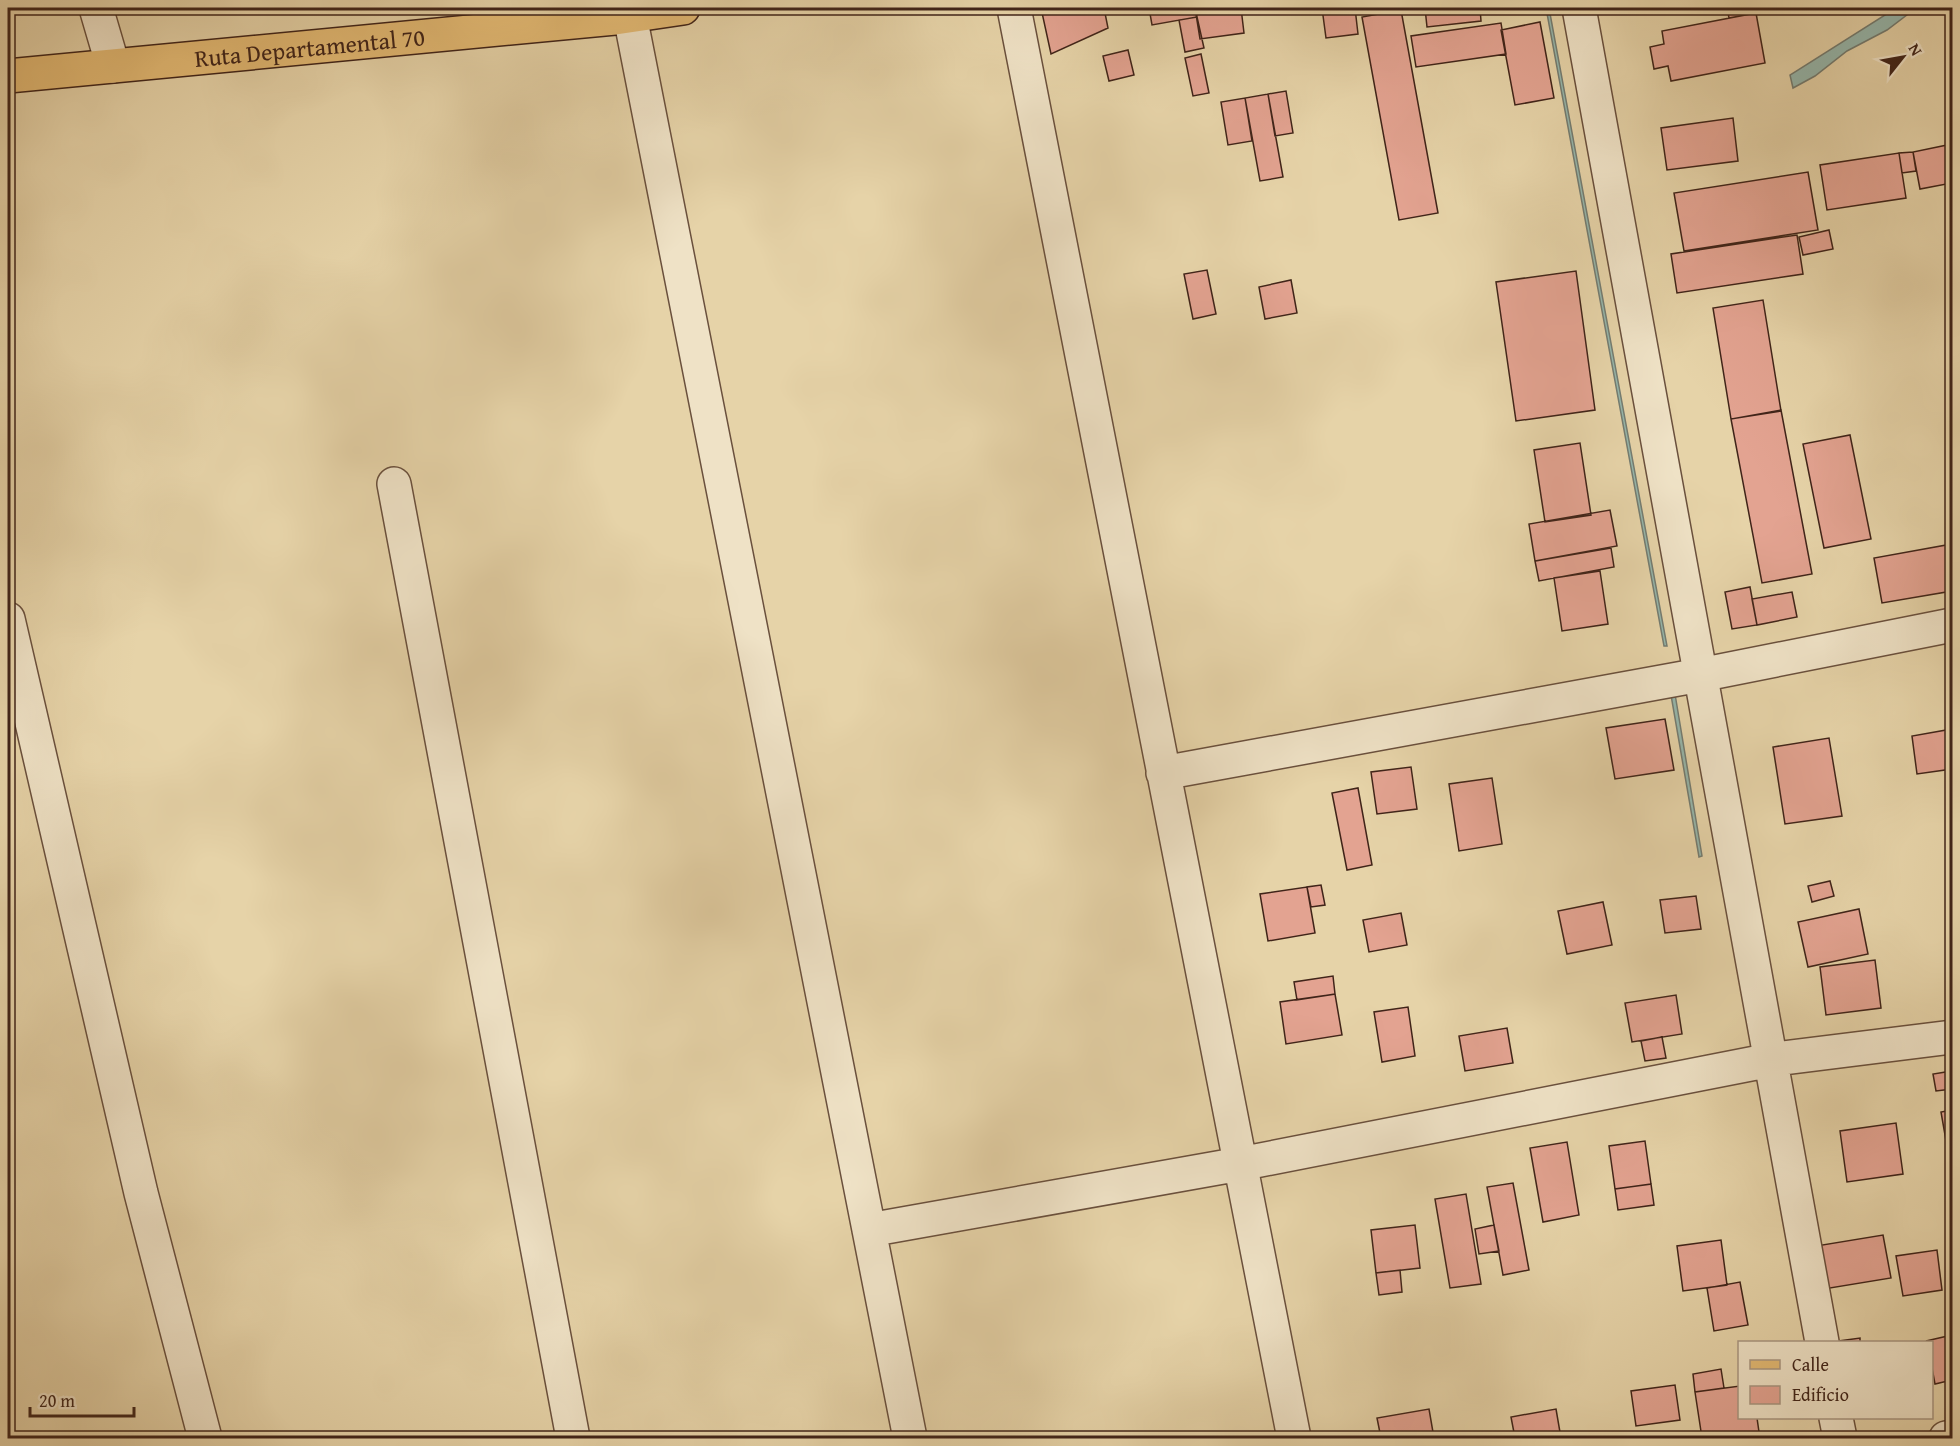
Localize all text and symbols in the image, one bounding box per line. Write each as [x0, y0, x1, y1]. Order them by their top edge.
street label: Ruta Departamental 70 [193, 19, 426, 76]
north arrow [1873, 27, 1933, 87]
text: N [1903, 39, 1929, 60]
legend [1738, 1341, 1933, 1419]
text: Calle [1792, 1351, 1829, 1378]
scale bar [30, 1380, 134, 1418]
text: Edificio [1792, 1381, 1849, 1408]
text: 20 m [39, 1387, 75, 1414]

